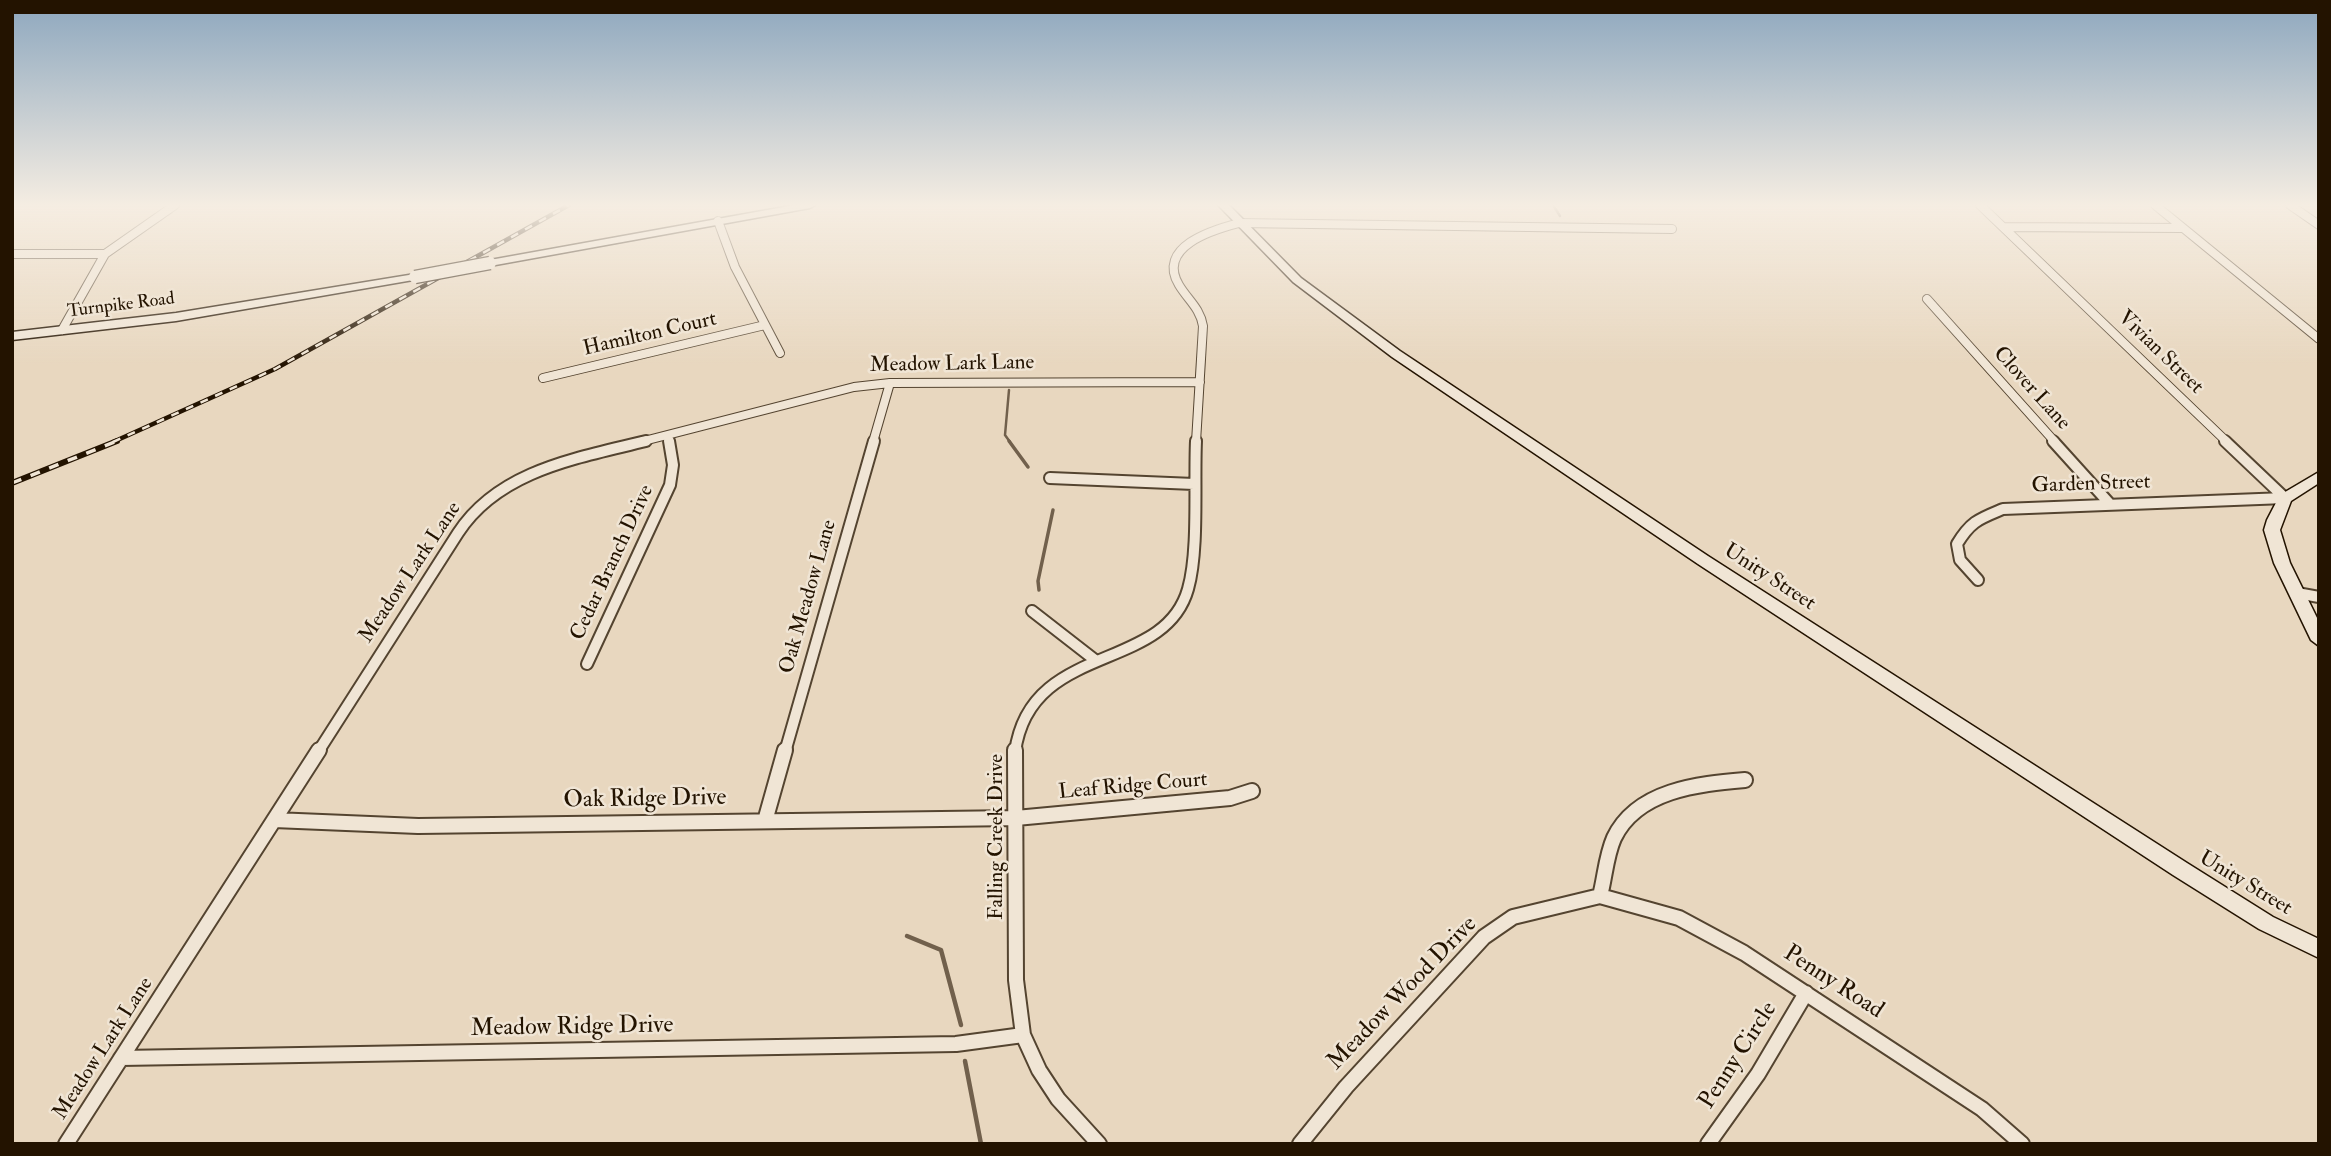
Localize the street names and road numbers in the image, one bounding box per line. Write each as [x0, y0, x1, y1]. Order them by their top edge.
street label: Turnpike Road [66, 289, 176, 323]
street label: Vivian Street [2112, 306, 2208, 400]
street label: Hamilton Court [581, 307, 719, 363]
street label: Clover Lane [1987, 342, 2075, 436]
street label: Meadow Lark Lane [869, 351, 1035, 379]
street label: Garden Street [2031, 470, 2151, 500]
street label: Cedar Branch Drive [566, 481, 660, 645]
street label: Meadow Lark Lane [355, 498, 467, 648]
street label: Oak Meadow Lane [775, 517, 843, 677]
street label: Unity Street [1718, 539, 1820, 617]
street label: Falling Creek Drive [984, 754, 1010, 920]
street label: Leaf Ridge Court [1058, 768, 1208, 806]
street label: Oak Ridge Drive [563, 784, 727, 816]
street label: Unity Street [2194, 846, 2296, 922]
street label: Meadow Wood Drive [1322, 911, 1484, 1077]
street label: Penny Road [1777, 940, 1889, 1026]
street label: Meadow Lark Lane [49, 973, 159, 1125]
street label: Penny Circle [1694, 997, 1784, 1115]
street label: Meadow Ridge Drive [470, 1012, 674, 1044]

